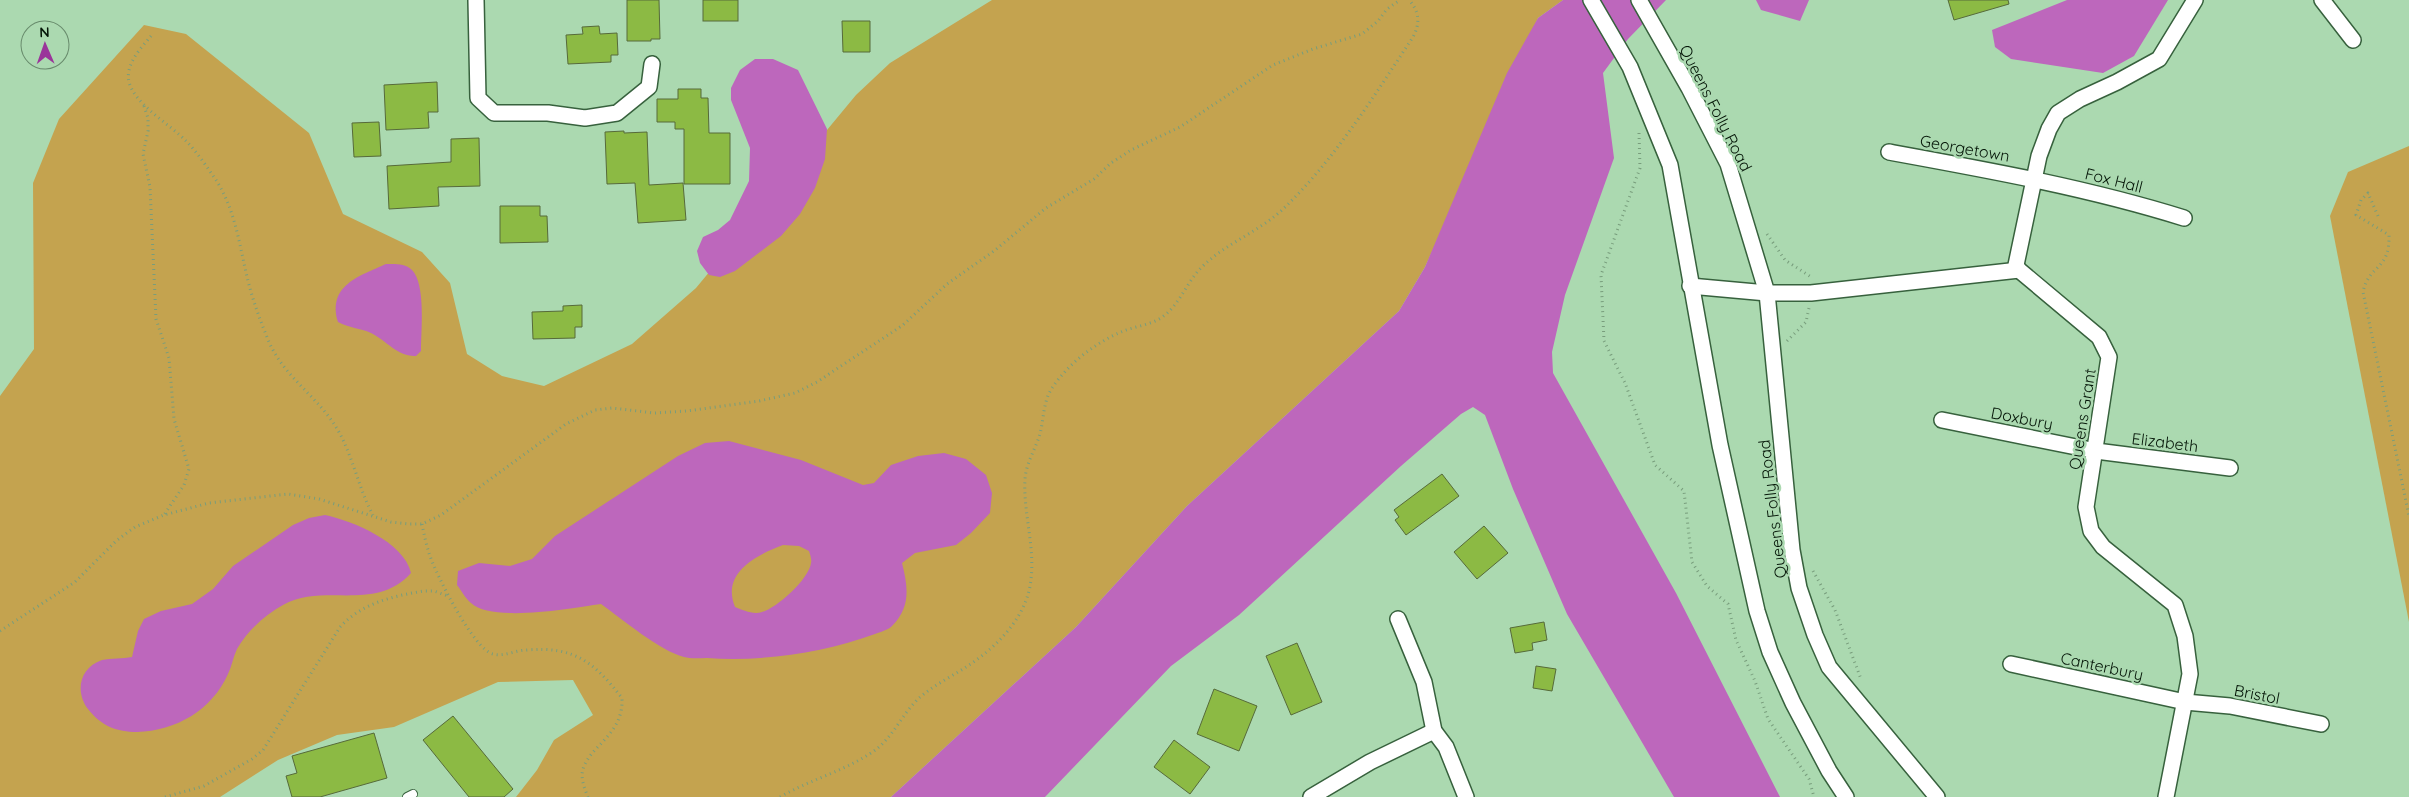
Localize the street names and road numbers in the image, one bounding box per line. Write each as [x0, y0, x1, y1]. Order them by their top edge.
street label: Queens Folly Road [1675, 41, 1757, 175]
street label: Georgetown [1919, 130, 2011, 166]
street label: Fox Hall [2083, 163, 2145, 197]
street label: Queens Grant [2064, 367, 2100, 471]
street label: Doxbury [1989, 402, 2055, 434]
street label: Elizabeth [2131, 428, 2199, 456]
street label: Queens Folly Road [1754, 439, 1790, 579]
street label: Canterbury [2059, 647, 2145, 685]
street label: Bristol [2232, 680, 2282, 708]

